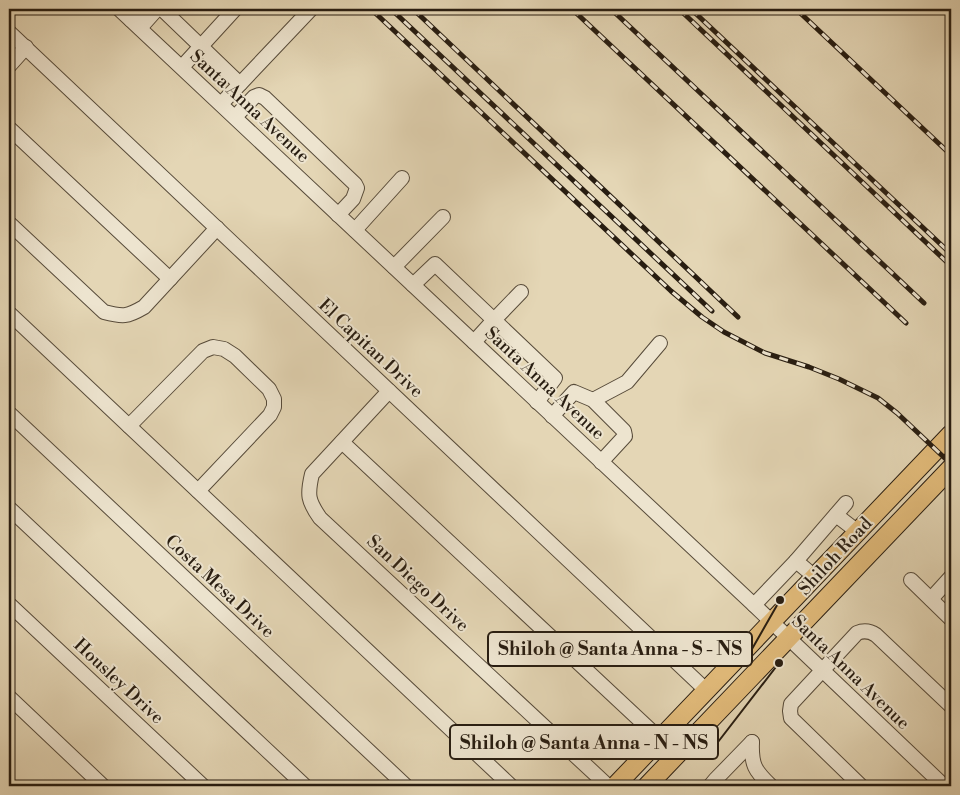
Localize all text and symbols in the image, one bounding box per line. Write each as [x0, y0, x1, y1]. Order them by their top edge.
street label: Santa Anna Avenue [185, 45, 314, 168]
street label: El Capitan Drive [313, 294, 428, 403]
street label: Santa Anna Avenue [480, 322, 609, 445]
street label: Shiloh Road [793, 512, 878, 600]
street label: Costa Mesa Drive [160, 530, 279, 643]
street label: San Diego Drive [362, 530, 474, 637]
street label: Santa Anna Avenue [787, 610, 915, 735]
callout: Shiloh @ Santa Anna - S - NS [488, 632, 752, 666]
street label: Housley Drive [69, 634, 169, 729]
text: Shiloh @ Santa Anna - S - NS [498, 637, 742, 661]
callout: Shiloh @ Santa Anna - N - NS [450, 725, 718, 759]
text: Shiloh @ Santa Anna - N - NS [460, 731, 708, 755]

